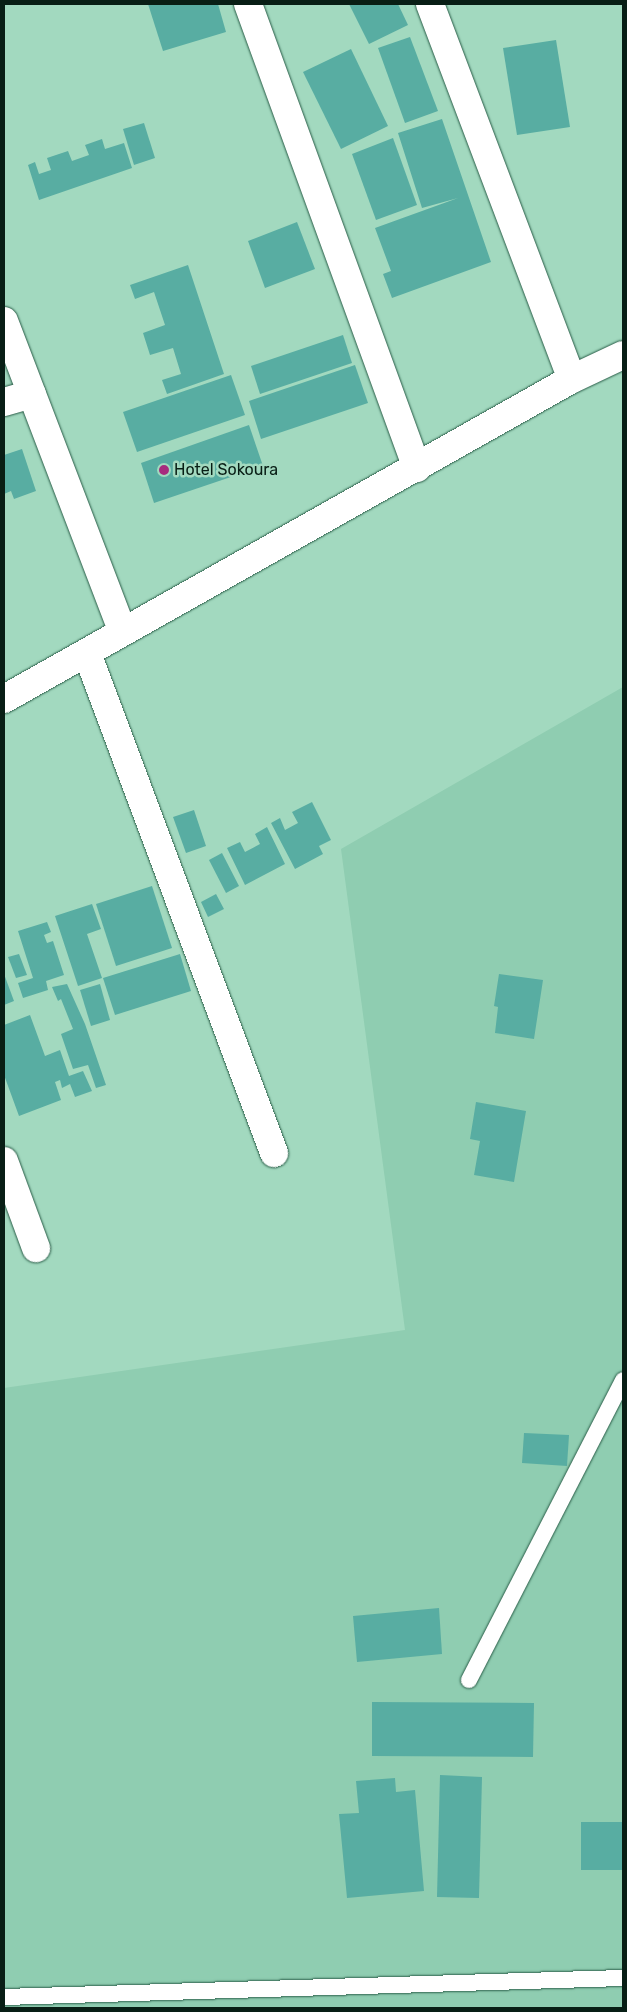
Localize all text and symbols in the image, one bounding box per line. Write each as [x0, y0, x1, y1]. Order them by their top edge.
place label: Hotel Sokoura [174, 460, 278, 480]
marker: Hotel Sokoura [158, 464, 170, 476]

